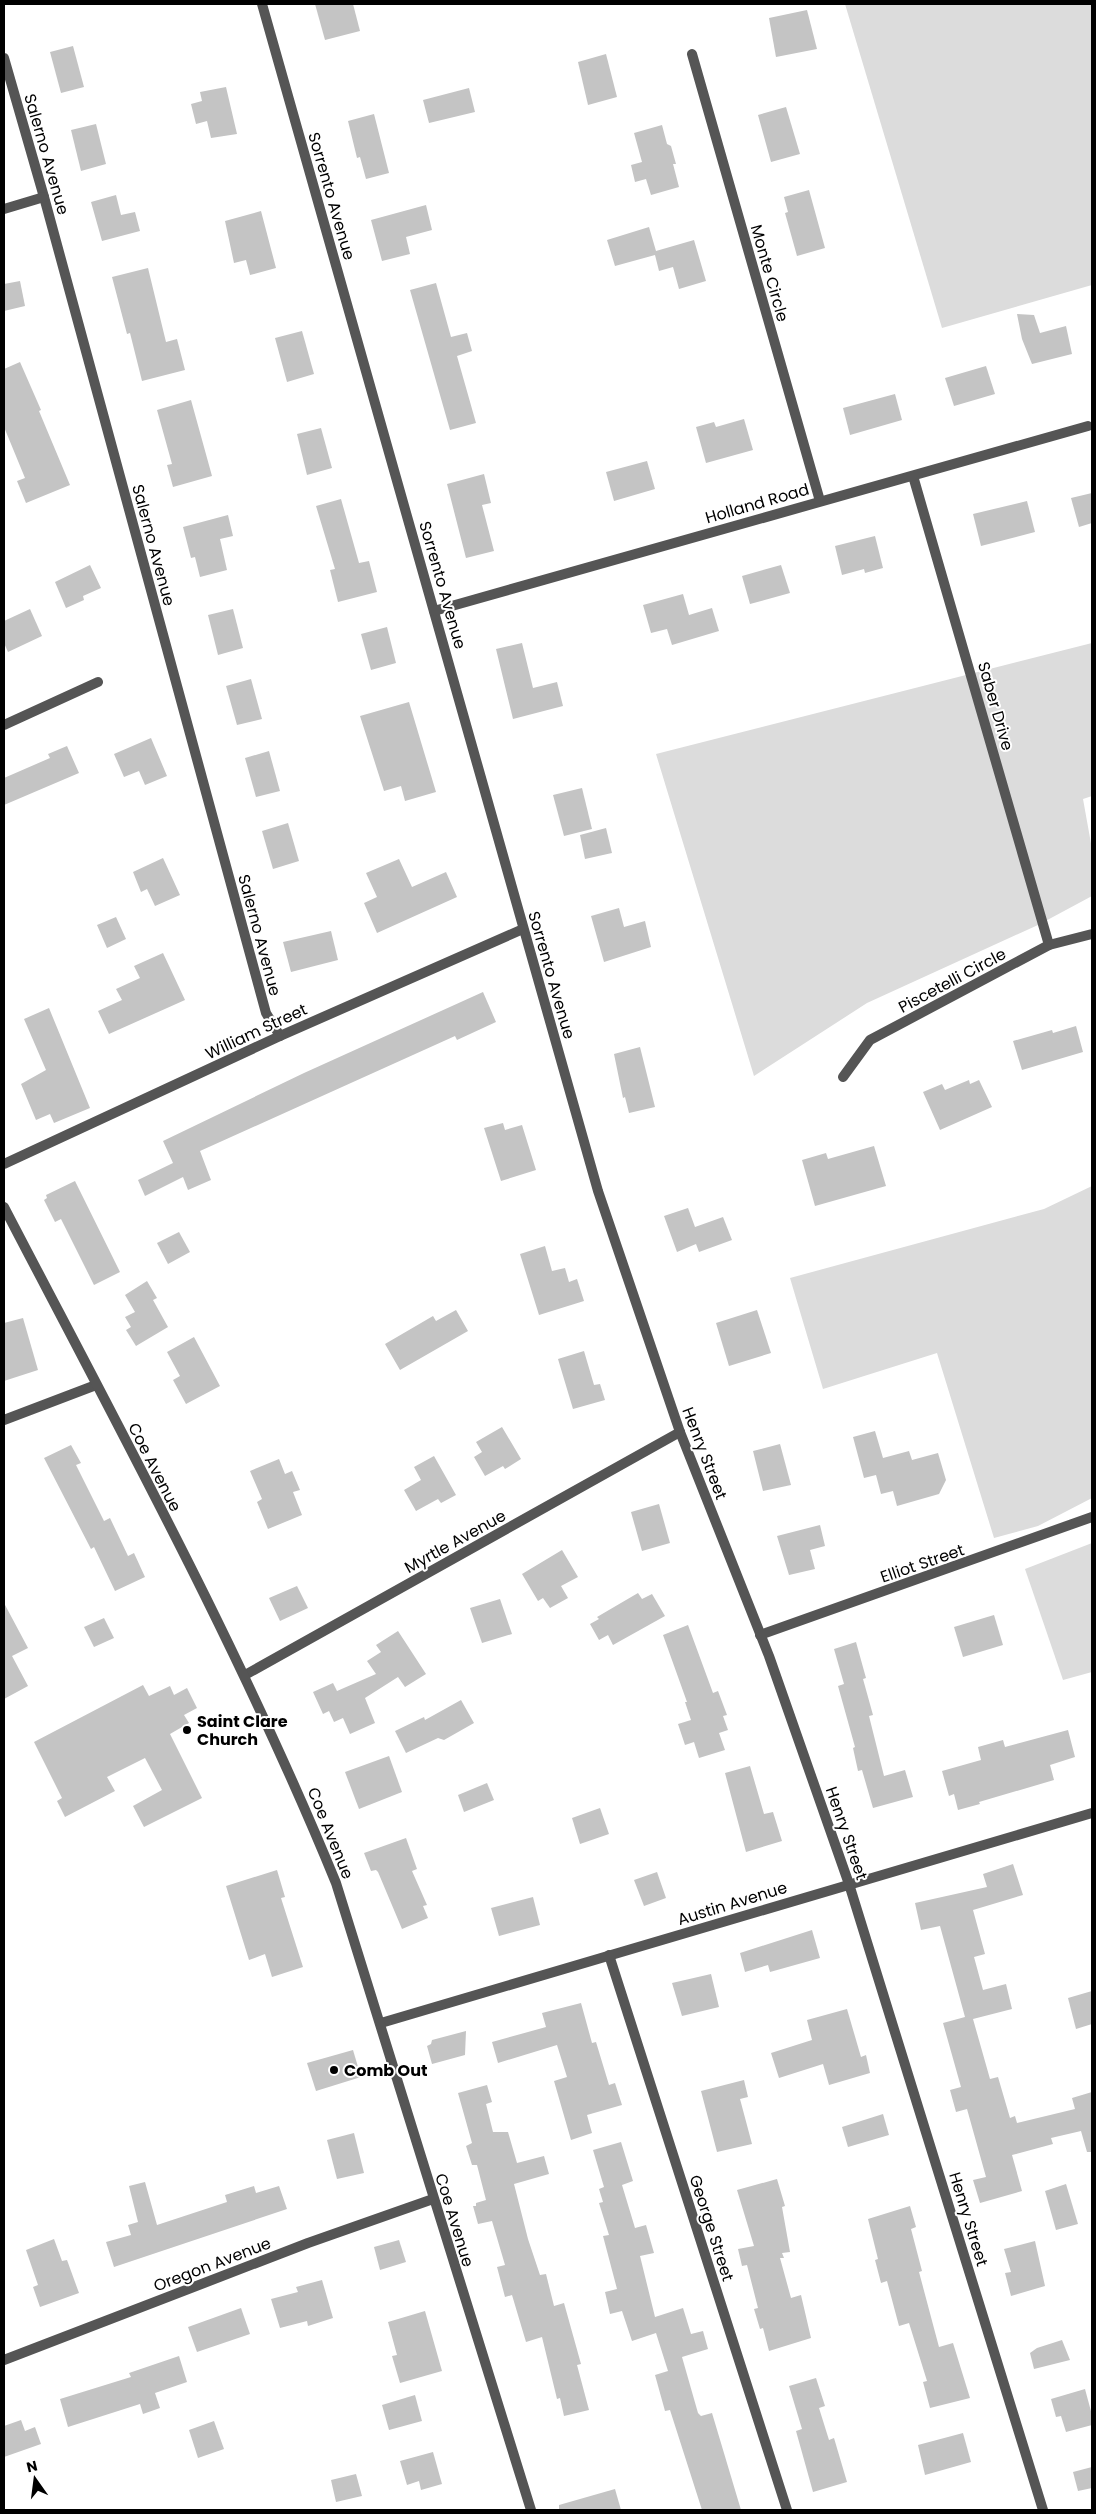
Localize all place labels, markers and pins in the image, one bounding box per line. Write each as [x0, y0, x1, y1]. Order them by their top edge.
place label: Saint Clare Church [197, 1710, 288, 1751]
marker: Saint Clare Church [181, 1724, 193, 1736]
place label: Comb Out [344, 2059, 427, 2082]
marker: Comb Out [328, 2064, 340, 2076]

